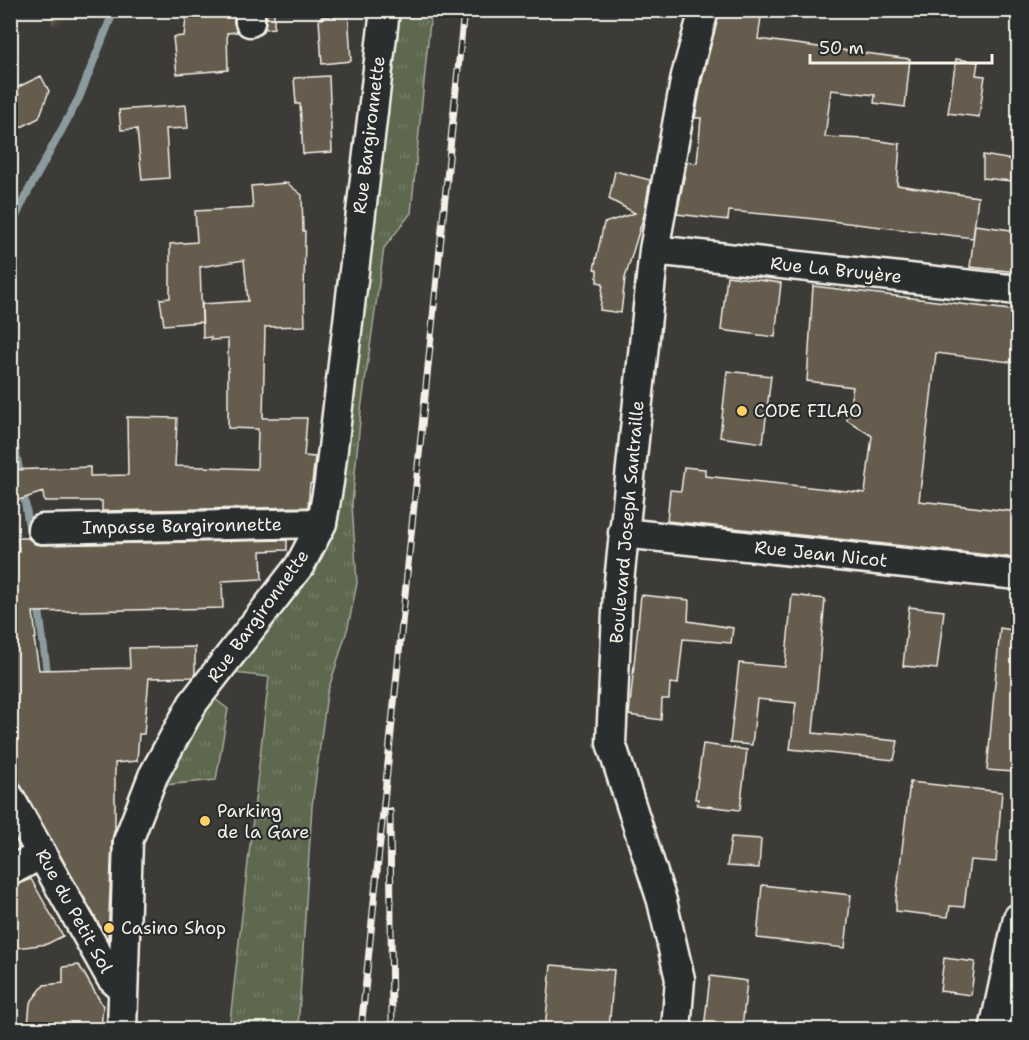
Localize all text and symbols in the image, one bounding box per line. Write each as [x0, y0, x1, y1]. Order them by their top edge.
scale bar [810, 27, 992, 65]
text: 50 m [819, 36, 864, 60]
street label: Rue Bargironnette [347, 55, 391, 215]
street label: Rue La Bruyère [769, 251, 903, 289]
street label: Boulevard Joseph Santraille [604, 399, 650, 645]
place label: CODE FILAO [754, 399, 862, 423]
marker: CODE FILAO [735, 404, 749, 418]
street label: Impasse Bargironnette [82, 512, 282, 540]
street label: Rue Jean Nicot [753, 535, 889, 573]
street label: Rue Bargironnette [202, 545, 314, 687]
place label: Parking de la Gare [217, 799, 309, 844]
marker: Parking de la Gare [198, 814, 212, 828]
street label: Rue du Petit Sol [30, 845, 118, 978]
place label: Casino Shop [121, 916, 226, 940]
marker: Casino Shop [102, 921, 116, 935]

